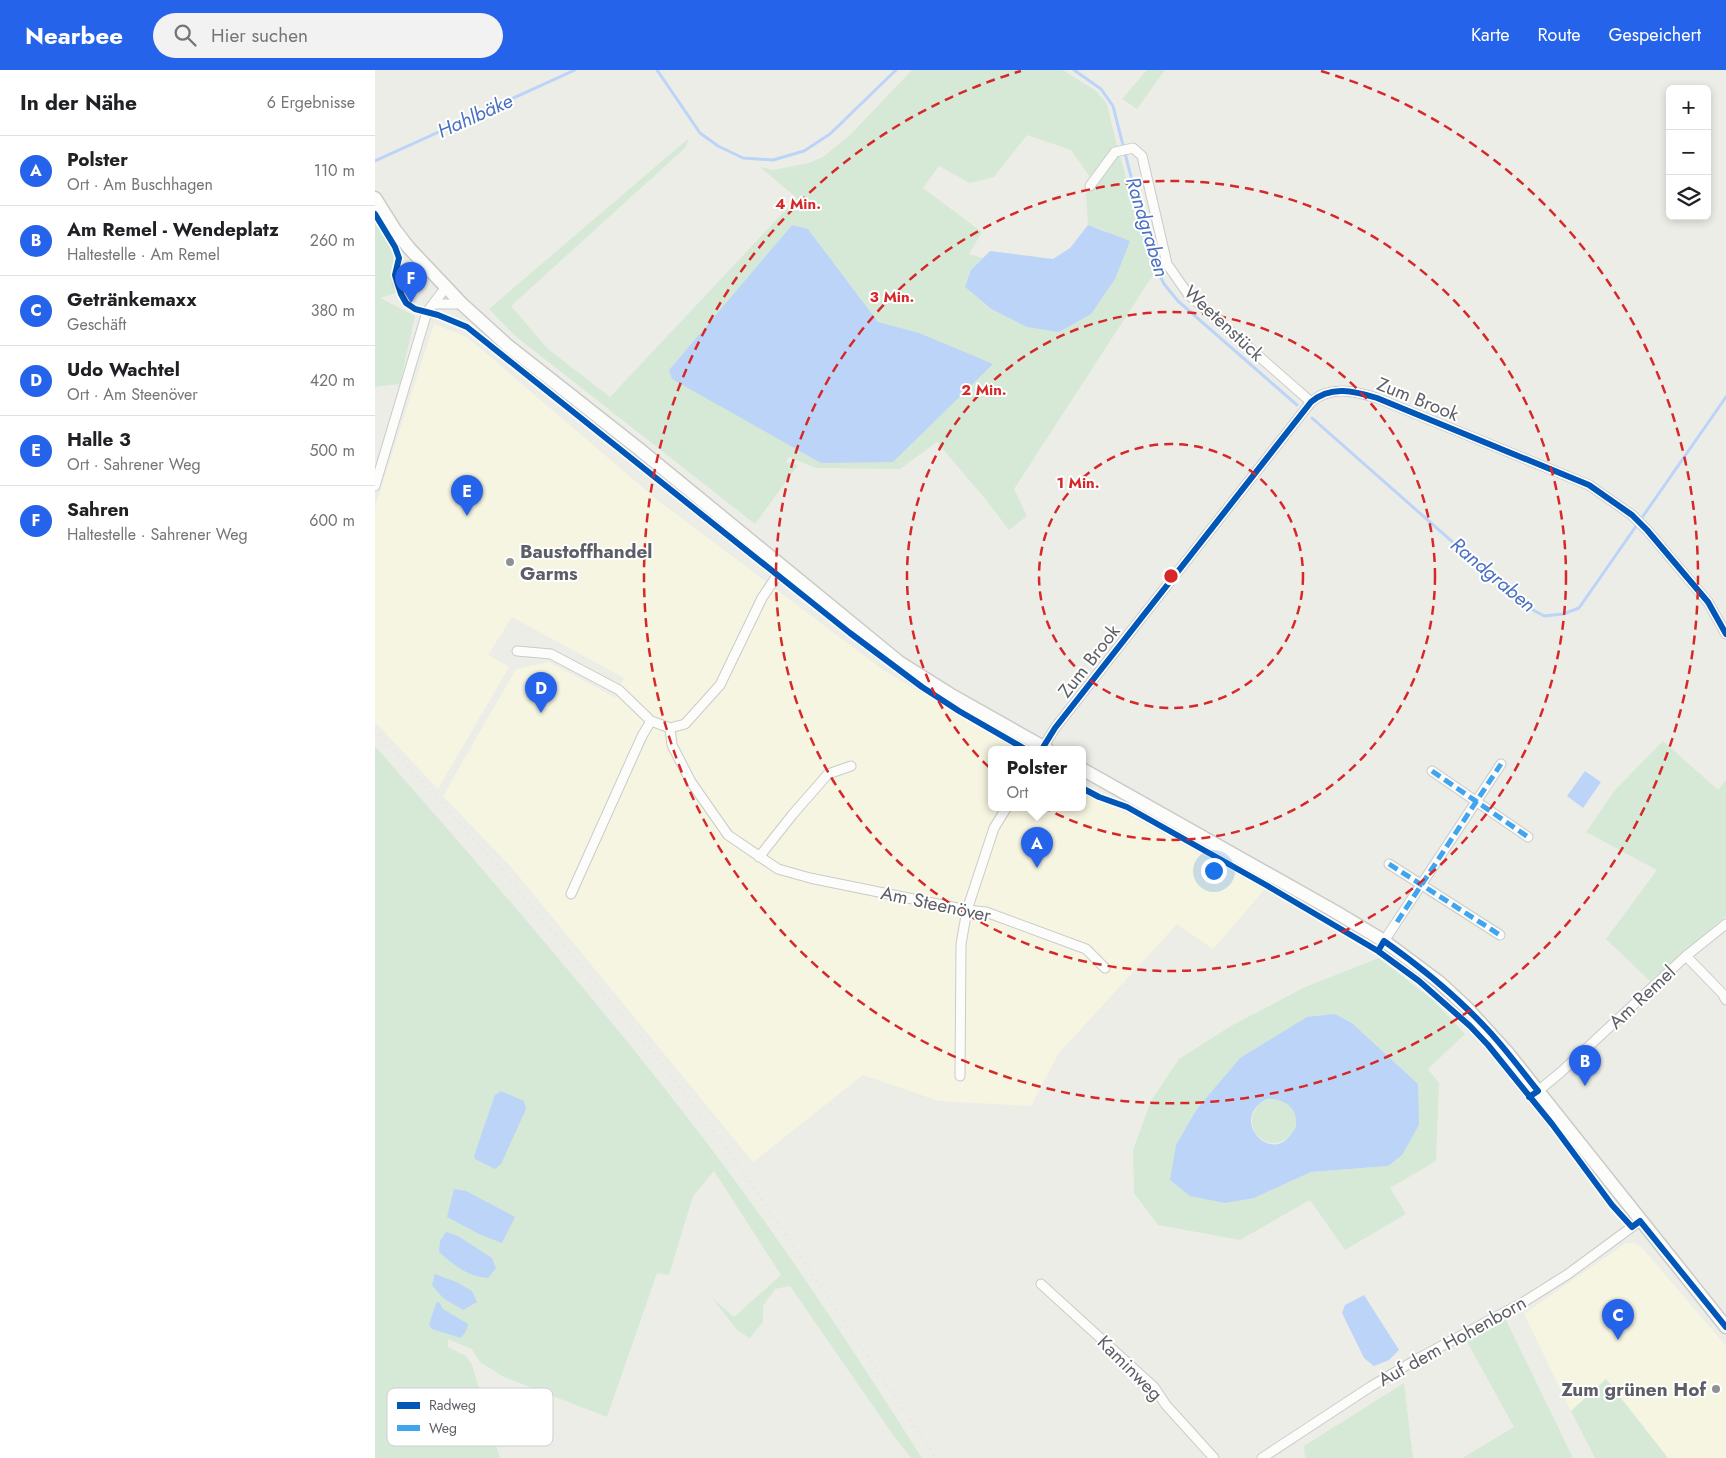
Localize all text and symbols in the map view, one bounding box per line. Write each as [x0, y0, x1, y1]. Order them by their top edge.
search box [153, 13, 503, 58]
text: Nearbee [25, 18, 123, 53]
icon: search [171, 21, 199, 49]
text: Hier suchen [211, 22, 308, 49]
text: Karte [1471, 22, 1510, 48]
text: Route [1538, 22, 1580, 48]
text: Gespeichert [1608, 22, 1701, 48]
map controls [1666, 85, 1711, 220]
button: + [1666, 85, 1711, 130]
water label: Hahlbäke [433, 86, 517, 146]
text: In der Nähe [20, 88, 137, 118]
text: 6 Ergebnisse [267, 91, 355, 114]
button: − [1666, 130, 1711, 175]
text: Polster [67, 146, 128, 173]
text: A [30, 159, 42, 182]
text: 110 m [314, 159, 355, 182]
text: Ort · Am Buschhagen [67, 173, 213, 196]
water label: Randgraben [1118, 173, 1176, 281]
button: layers [1666, 175, 1711, 220]
text: 4 Min. [775, 193, 821, 215]
text: Am Remel - Wendeplatz [67, 216, 279, 243]
text: B [31, 229, 41, 252]
text: 260 m [310, 229, 355, 252]
text: Haltestelle · Am Remel [67, 243, 220, 266]
pin: F [395, 262, 427, 303]
street label: Weetenstück [1178, 279, 1271, 368]
text: Getränkemaxx [67, 286, 197, 313]
text: 3 Min. [870, 286, 914, 308]
text: C [30, 299, 42, 322]
text: 380 m [311, 299, 355, 322]
text: Geschäft [67, 313, 126, 336]
text: Udo Wachtel [67, 356, 180, 383]
text: D [30, 369, 42, 392]
text: 420 m [310, 369, 355, 392]
street label: Zum Brook [1373, 370, 1464, 428]
text: 2 Min. [961, 379, 1007, 401]
text: Ort · Am Steenöver [67, 383, 198, 406]
text: Halle 3 [67, 426, 131, 453]
text: E [31, 439, 41, 462]
text: 500 m [309, 439, 355, 462]
text: Ort · Sahrener Weg [67, 453, 201, 476]
text: 1 Min. [1056, 472, 1100, 494]
pin: E [451, 475, 483, 516]
text: Sahren [67, 496, 129, 523]
text: F [32, 509, 40, 532]
text: 600 m [309, 509, 355, 532]
text: Haltestelle · Sahrener Weg [67, 523, 248, 546]
water label: Randgraben [1444, 531, 1542, 619]
place label: Baustoffhandel Garms [520, 538, 653, 587]
marker: Baustoffhandel Garms [504, 556, 516, 568]
centre of rings [1162, 567, 1180, 585]
street label: Zum Brook [1052, 618, 1127, 703]
pin: D [525, 672, 557, 713]
popup [988, 746, 1086, 811]
text: Polster [1006, 754, 1068, 781]
text: Ort [1006, 781, 1028, 804]
pin: A [1021, 827, 1053, 868]
your location [1201, 858, 1227, 884]
street label: Am Steenöver [878, 879, 994, 929]
street label: Am Remel [1603, 959, 1681, 1035]
pin: B [1569, 1045, 1601, 1086]
street label: Auf dem Hohenborn [1373, 1289, 1531, 1393]
pin: C [1602, 1299, 1634, 1340]
street label: Kaminweg [1091, 1329, 1169, 1407]
place label: Zum grünen Hof [1561, 1376, 1707, 1403]
marker: Zum grünen Hof [1710, 1383, 1722, 1395]
legend [387, 1388, 553, 1446]
text: Radweg [429, 1395, 476, 1415]
text: Weg [429, 1418, 457, 1438]

